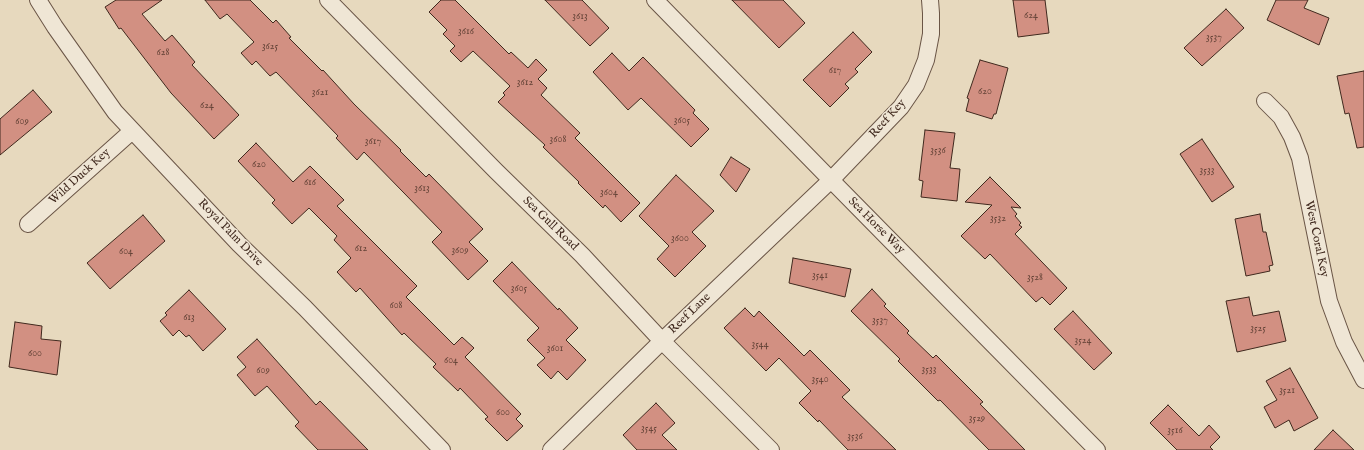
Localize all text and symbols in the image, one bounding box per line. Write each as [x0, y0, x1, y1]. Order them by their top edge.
house number: 624 [1024, 10, 1038, 22]
house number: 3613 [572, 11, 588, 23]
house number: 3616 [458, 26, 474, 38]
house number: 3537 [1206, 32, 1222, 44]
house number: 3625 [262, 41, 278, 53]
house number: 628 [157, 47, 169, 59]
house number: 617 [829, 65, 841, 77]
house number: 3612 [517, 77, 533, 89]
house number: 620 [978, 86, 992, 98]
house number: 3621 [312, 87, 328, 99]
street label: Reef Key [867, 97, 909, 141]
house number: 624 [200, 100, 214, 112]
house number: 3605 [674, 115, 690, 127]
house number: 609 [15, 116, 29, 128]
house number: 3608 [550, 134, 566, 146]
house number: 3617 [365, 136, 381, 148]
house number: 3536 [930, 145, 946, 157]
street label: Wild Duck Key [47, 146, 113, 208]
house number: 620 [252, 159, 266, 171]
house number: 3533 [1200, 165, 1214, 177]
house number: 616 [304, 177, 316, 189]
house number: 3613 [414, 183, 430, 195]
house number: 3604 [600, 187, 618, 199]
street label: Sea Gull Road [519, 194, 581, 254]
street label: Sea Horse Way [845, 195, 907, 257]
street label: Royal Palm Drive [194, 197, 266, 269]
street label: West Coral Key [1301, 199, 1331, 279]
house number: 3532 [990, 213, 1006, 225]
house number: 3600 [671, 233, 689, 245]
house number: 612 [355, 243, 367, 255]
house number: 3609 [451, 245, 469, 257]
house number: 604 [119, 246, 133, 258]
house number: 3541 [812, 270, 828, 282]
house number: 3528 [1027, 272, 1043, 284]
house number: 3605 [511, 283, 527, 295]
street label: Reef Lane [666, 291, 714, 337]
house number: 608 [389, 300, 403, 312]
house number: 613 [183, 312, 195, 324]
house number: 3537 [872, 315, 888, 327]
house number: 3525 [1250, 323, 1266, 335]
house number: 3524 [1075, 335, 1091, 347]
house number: 3544 [751, 339, 769, 351]
house number: 3601 [547, 343, 563, 355]
house number: 600 [28, 348, 42, 360]
house number: 604 [444, 355, 458, 367]
house number: 3533 [922, 364, 936, 376]
house number: 609 [256, 365, 270, 377]
house number: 3540 [811, 374, 829, 386]
house number: 3521 [1279, 385, 1295, 397]
house number: 600 [496, 407, 510, 419]
house number: 3529 [969, 413, 985, 425]
house number: 3545 [641, 423, 657, 435]
house number: 3516 [1167, 425, 1183, 437]
house number: 3536 [847, 431, 863, 443]

